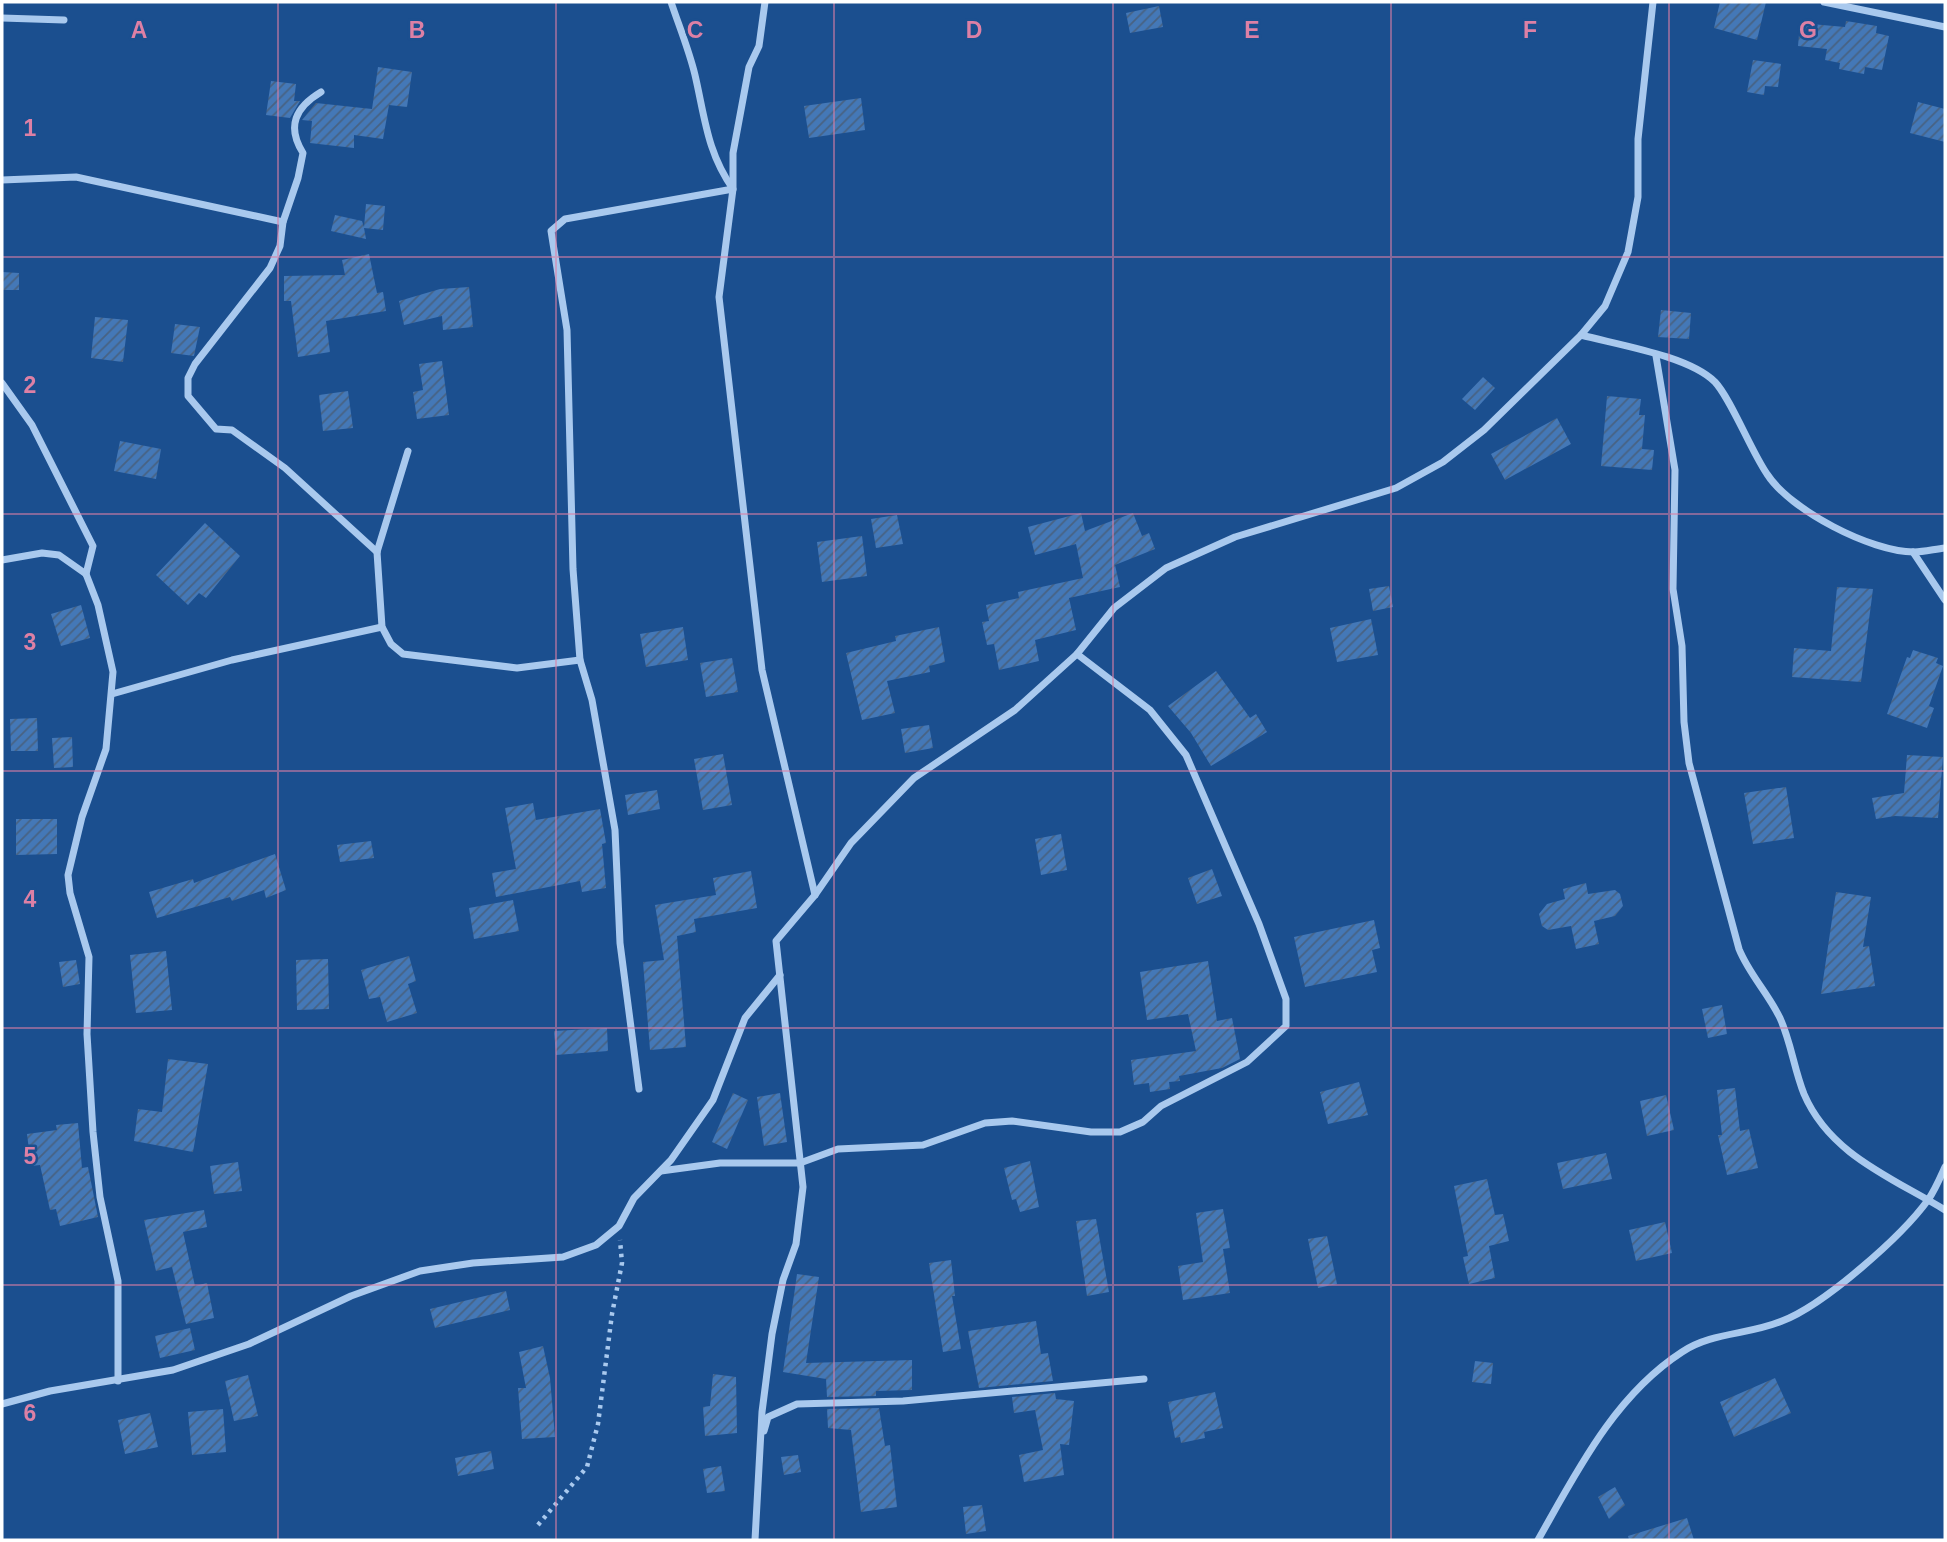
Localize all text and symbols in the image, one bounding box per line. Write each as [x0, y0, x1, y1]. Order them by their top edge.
text: A [131, 17, 147, 43]
text: B [409, 17, 425, 43]
text: C [687, 17, 703, 43]
text: D [966, 17, 982, 43]
text: E [1244, 17, 1260, 43]
text: F [1523, 17, 1537, 43]
text: G [1799, 17, 1817, 43]
text: 1 [24, 115, 37, 141]
text: 2 [24, 372, 36, 398]
text: 3 [24, 629, 36, 655]
text: 4 [24, 886, 37, 912]
text: 5 [24, 1143, 37, 1169]
text: 6 [24, 1400, 36, 1426]

